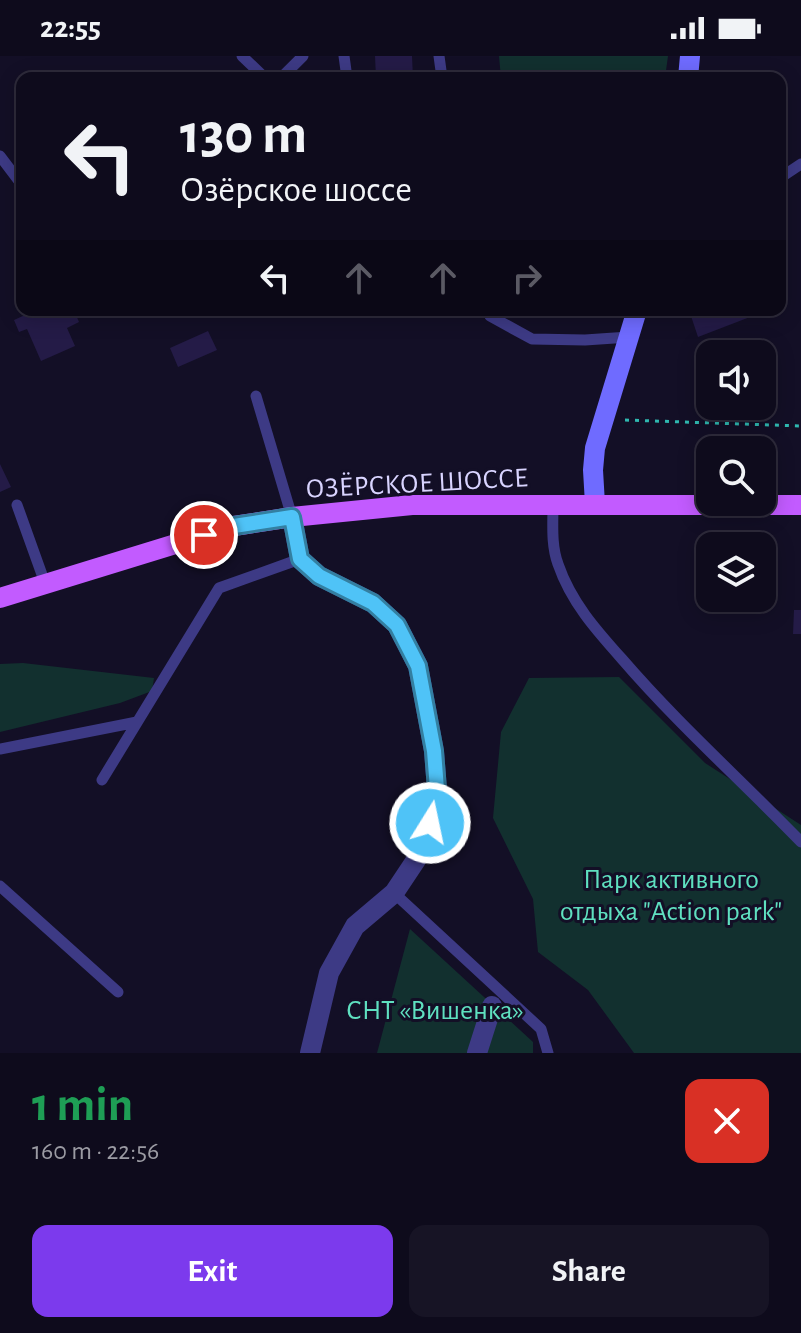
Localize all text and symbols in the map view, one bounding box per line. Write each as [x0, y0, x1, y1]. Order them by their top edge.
text: 22:55 [40, 13, 101, 43]
icon: left [48, 104, 152, 208]
text: 130 m [180, 107, 307, 163]
text: Озёрское шоссе [180, 172, 412, 208]
icon: left [253, 256, 297, 300]
icon: ahead [337, 256, 381, 300]
icon: ahead [421, 256, 465, 300]
icon: right [505, 256, 549, 300]
map controls [696, 340, 776, 612]
button: sound [696, 340, 776, 420]
button: search [696, 436, 776, 516]
street label: ОЗЁРСКОЕ ШОССЕ [305, 462, 529, 504]
pin [170, 501, 238, 569]
icon: arrive [182, 513, 226, 557]
button: layers [696, 532, 776, 612]
position arrow [388, 781, 472, 865]
park label: Парк активного отдыха "Action park" [560, 866, 782, 926]
park label: СНТ «Вишенка» [346, 997, 524, 1025]
button: close [685, 1079, 769, 1163]
text: 1 min [32, 1082, 133, 1130]
text: 160 m · 22:56 [32, 1138, 159, 1164]
button: Exit [32, 1225, 393, 1317]
button: Share [409, 1225, 769, 1317]

